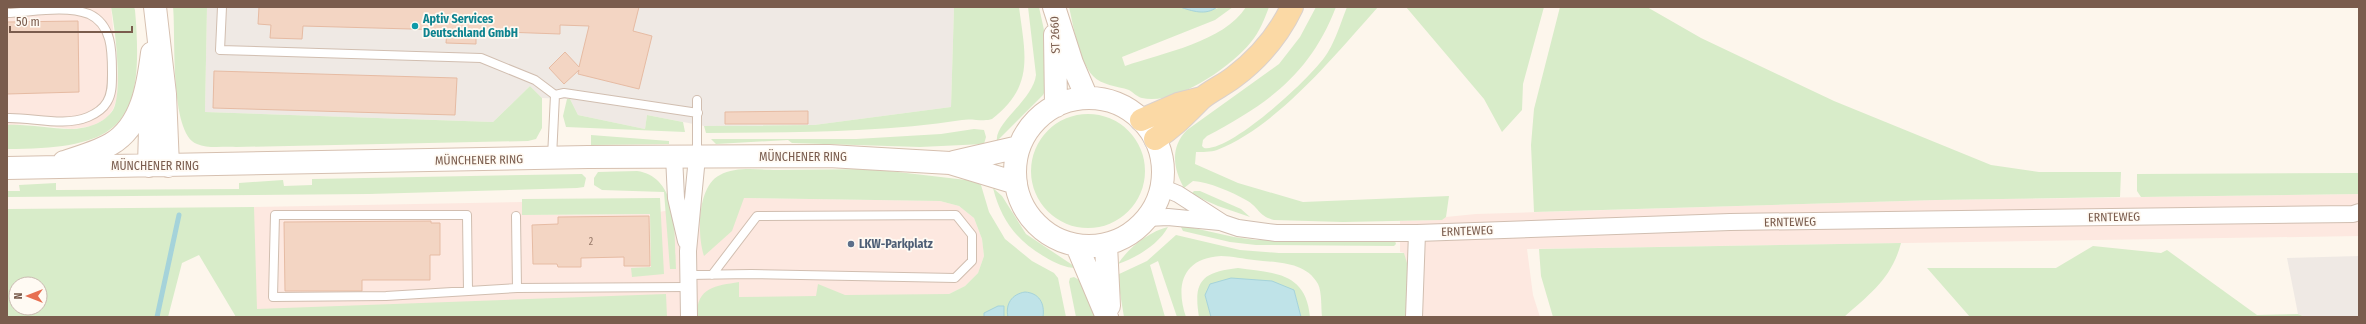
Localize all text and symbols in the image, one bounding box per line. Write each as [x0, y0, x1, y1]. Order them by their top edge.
scale bar [10, 8, 132, 34]
place label: Aptiv Services Deutschland GmbH [422, 12, 518, 40]
text: 50 m [16, 15, 40, 29]
street label: ST 2660 [1047, 16, 1063, 54]
marker: Aptiv Services Deutschland GmbH [410, 21, 420, 31]
street label: MÜNCHENER RING [759, 148, 847, 164]
street label: MÜNCHENER RING [435, 150, 523, 168]
street label: MÜNCHENER RING [111, 157, 199, 173]
street label: ERNTEWEG [2088, 210, 2140, 224]
street label: ERNTEWEG [1764, 215, 1816, 229]
street label: ERNTEWEG [1441, 223, 1493, 239]
house number: 2 [589, 236, 594, 248]
place label: LKW-Parkplatz [859, 237, 933, 251]
marker: LKW-Parkplatz [846, 239, 856, 249]
north arrow [8, 276, 48, 316]
text: N [12, 293, 25, 299]

